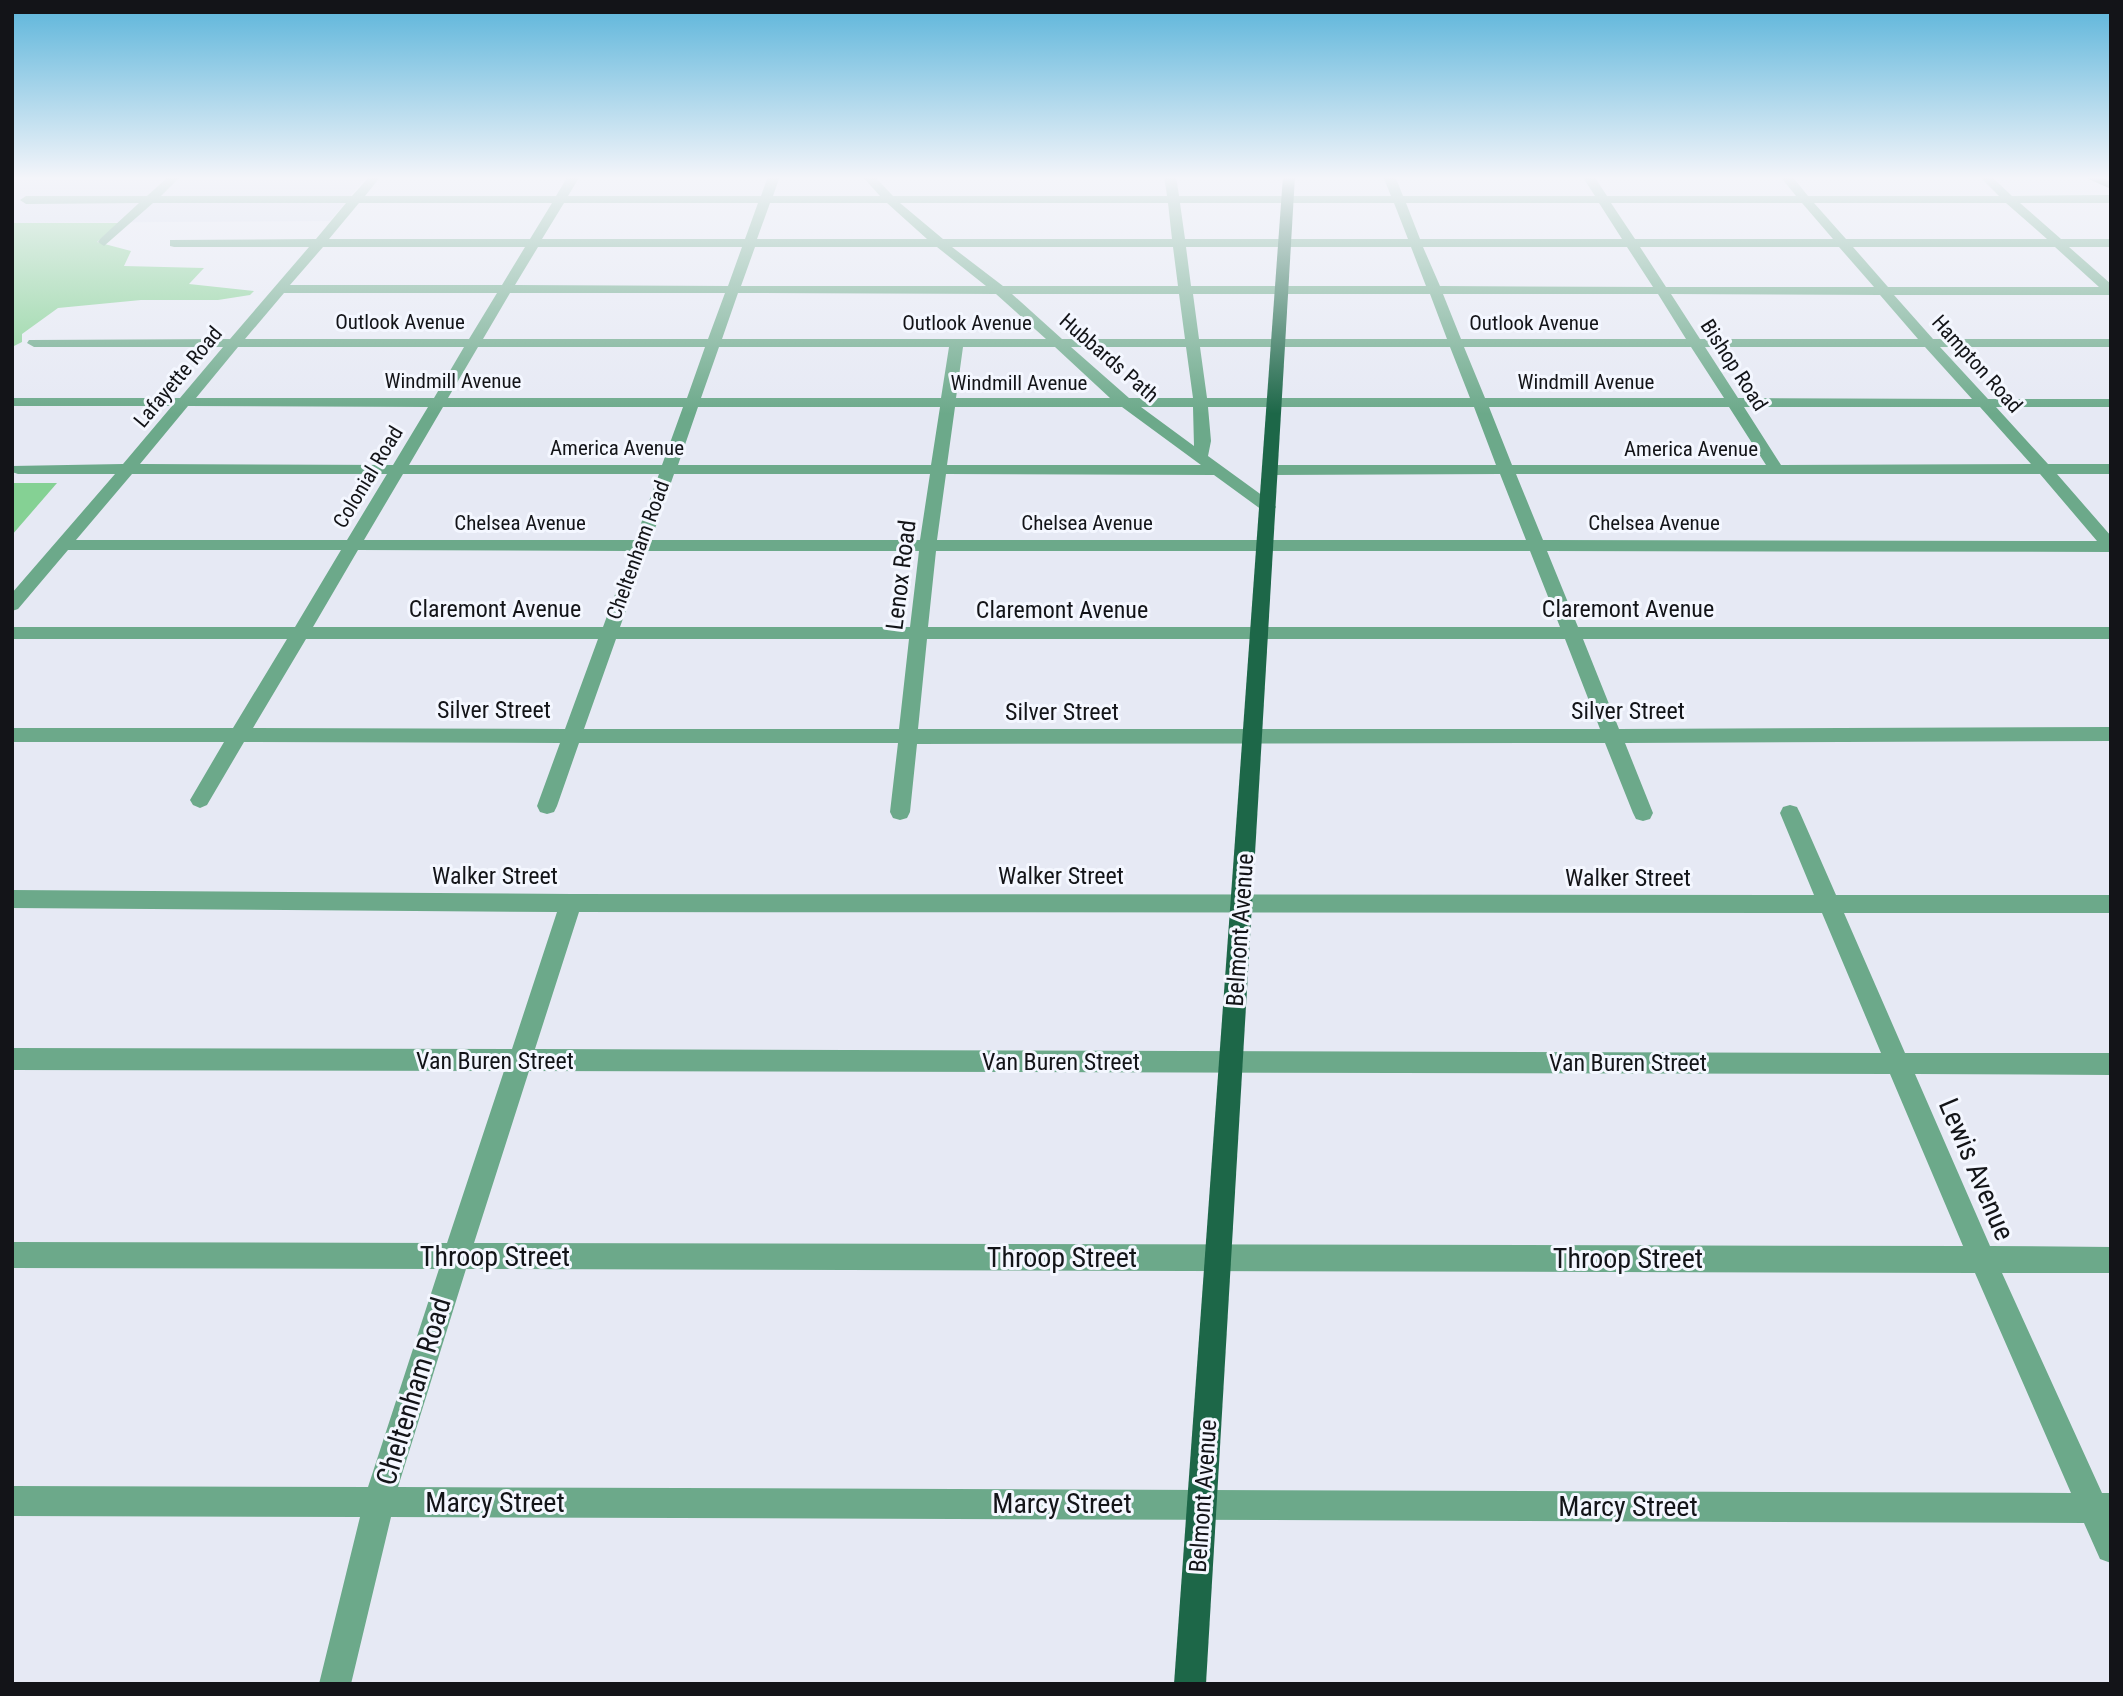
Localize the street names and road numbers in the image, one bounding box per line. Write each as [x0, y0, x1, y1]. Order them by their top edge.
street label: Hubbards Path [1055, 309, 1163, 407]
street label: Outlook Avenue [335, 310, 465, 334]
street label: Hampton Road [1927, 310, 2027, 418]
street label: Outlook Avenue [902, 311, 1032, 335]
street label: Outlook Avenue [1469, 311, 1599, 335]
street label: Bishop Road [1696, 315, 1772, 415]
street label: Lafayette Road [129, 322, 227, 432]
street label: Windmill Avenue [385, 369, 522, 393]
street label: Windmill Avenue [1518, 370, 1655, 394]
street label: Windmill Avenue [951, 371, 1088, 395]
street label: Colonial Road [328, 422, 408, 532]
street label: America Avenue [550, 436, 684, 460]
street label: America Avenue [1624, 437, 1758, 461]
street label: Cheltenham Road [602, 477, 674, 623]
street label: Chelsea Avenue [454, 511, 586, 535]
street label: Chelsea Avenue [1021, 511, 1153, 535]
street label: Chelsea Avenue [1588, 511, 1720, 535]
street label: Lenox Road [880, 519, 922, 631]
street label: Claremont Avenue [409, 595, 581, 623]
street label: Claremont Avenue [1542, 595, 1714, 623]
street label: Claremont Avenue [976, 596, 1148, 624]
street label: Silver Street [437, 696, 551, 724]
street label: Silver Street [1571, 697, 1685, 725]
street label: Silver Street [1005, 698, 1119, 726]
street label: Belmont Avenue [1221, 853, 1259, 1007]
street label: Walker Street [432, 862, 558, 890]
street label: Walker Street [998, 862, 1124, 890]
street label: Walker Street [1565, 864, 1691, 892]
street label: Van Buren Street [416, 1047, 574, 1075]
street label: Van Buren Street [982, 1048, 1140, 1076]
street label: Van Buren Street [1549, 1049, 1707, 1077]
street label: Lewis Avenue [1932, 1093, 2021, 1245]
street label: Throop Street [420, 1240, 570, 1273]
street label: Throop Street [987, 1241, 1137, 1274]
street label: Throop Street [1553, 1242, 1703, 1275]
street label: Cheltenham Road [369, 1293, 458, 1489]
street label: Belmont Avenue [1184, 1419, 1222, 1573]
street label: Marcy Street [425, 1486, 565, 1519]
street label: Marcy Street [992, 1487, 1132, 1520]
street label: Marcy Street [1558, 1490, 1698, 1523]

